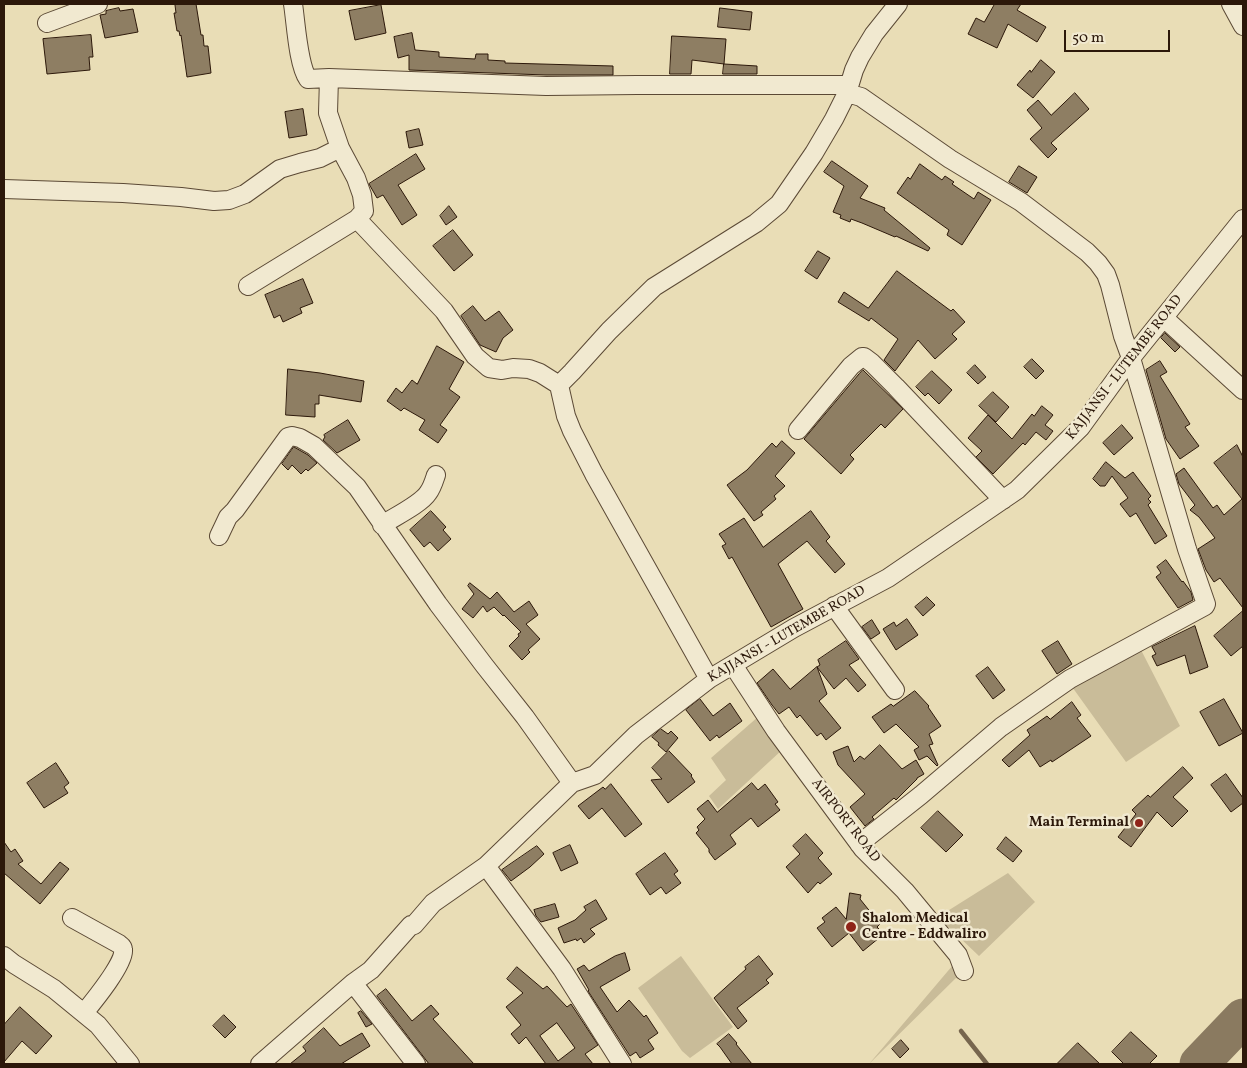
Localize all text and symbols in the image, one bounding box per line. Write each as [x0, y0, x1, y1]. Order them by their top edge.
scale bar [1067, 20, 1173, 52]
text: 50 m [1072, 28, 1104, 49]
street label: KAJJANSI - LUTEMBE ROAD [1063, 292, 1187, 444]
street label: KAJJANSI - LUTEMBE ROAD [705, 583, 869, 687]
street label: AIRPORT ROAD [807, 776, 883, 866]
place label: Main Terminal [1029, 815, 1129, 831]
marker: Main Terminal [1133, 817, 1145, 829]
place label: Shalom Medical Centre - Eddwaliro [862, 911, 986, 944]
marker: Shalom Medical Centre - Eddwaliro [844, 920, 858, 934]

